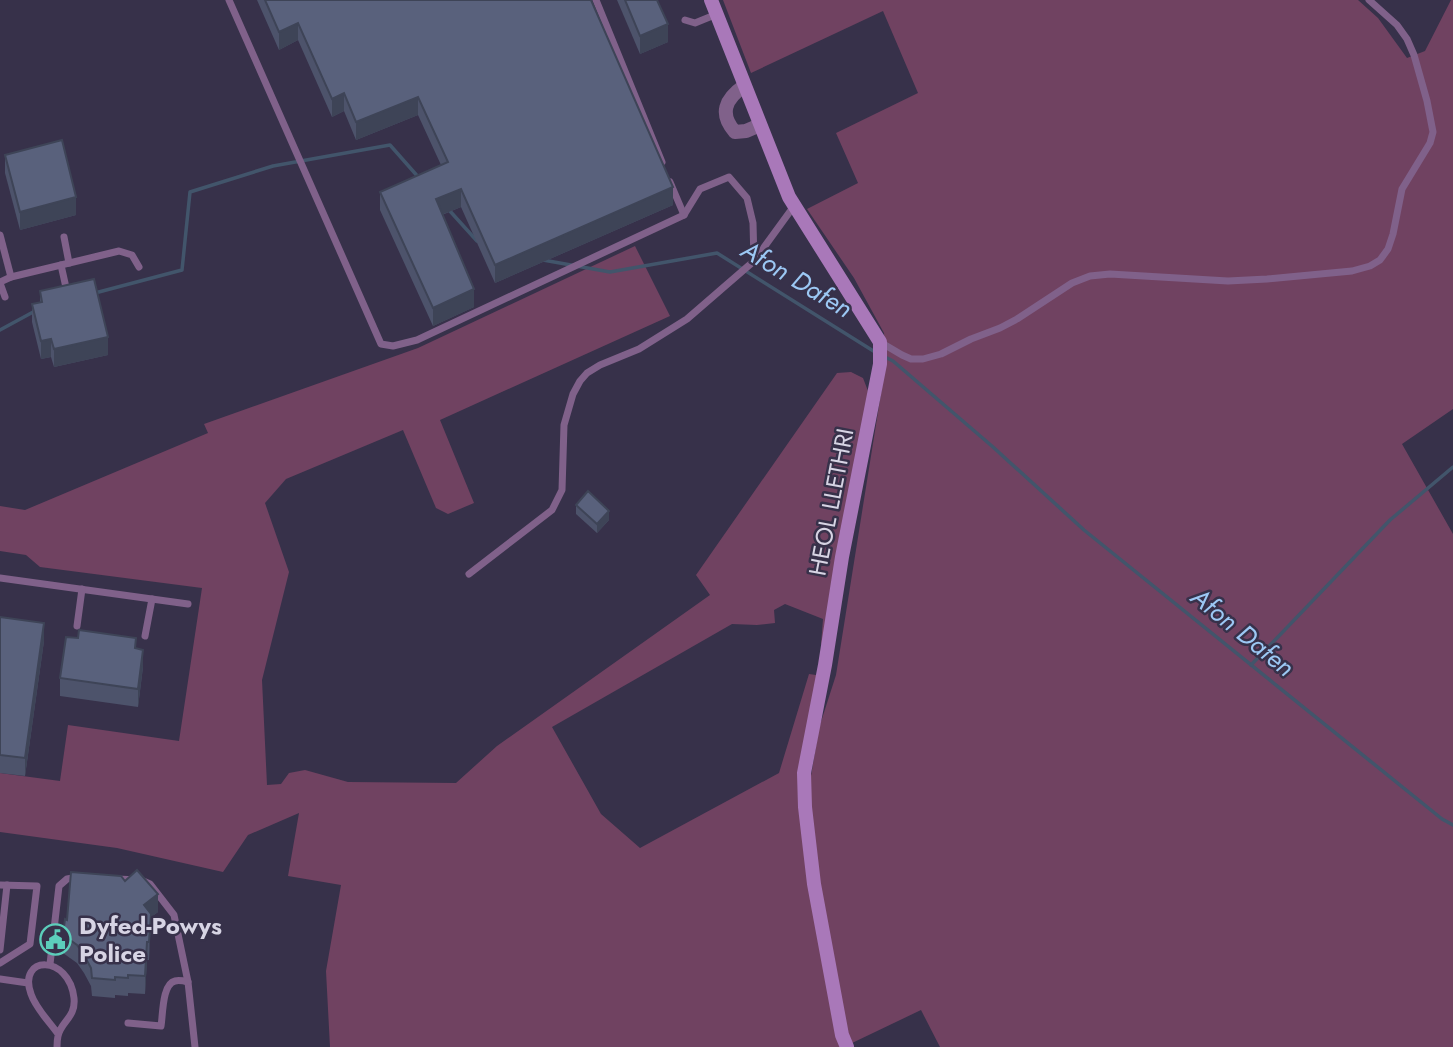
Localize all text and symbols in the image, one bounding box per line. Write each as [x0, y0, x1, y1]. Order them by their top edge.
water label: Afon Dafen [733, 230, 860, 327]
street label: HEOL LLETHRI [800, 425, 862, 579]
water label: Afon Dafen [1182, 578, 1303, 686]
place label: Dyfed-Powys Police [79, 908, 222, 971]
public building icon: Dyfed-Powys Police [39, 922, 73, 956]

